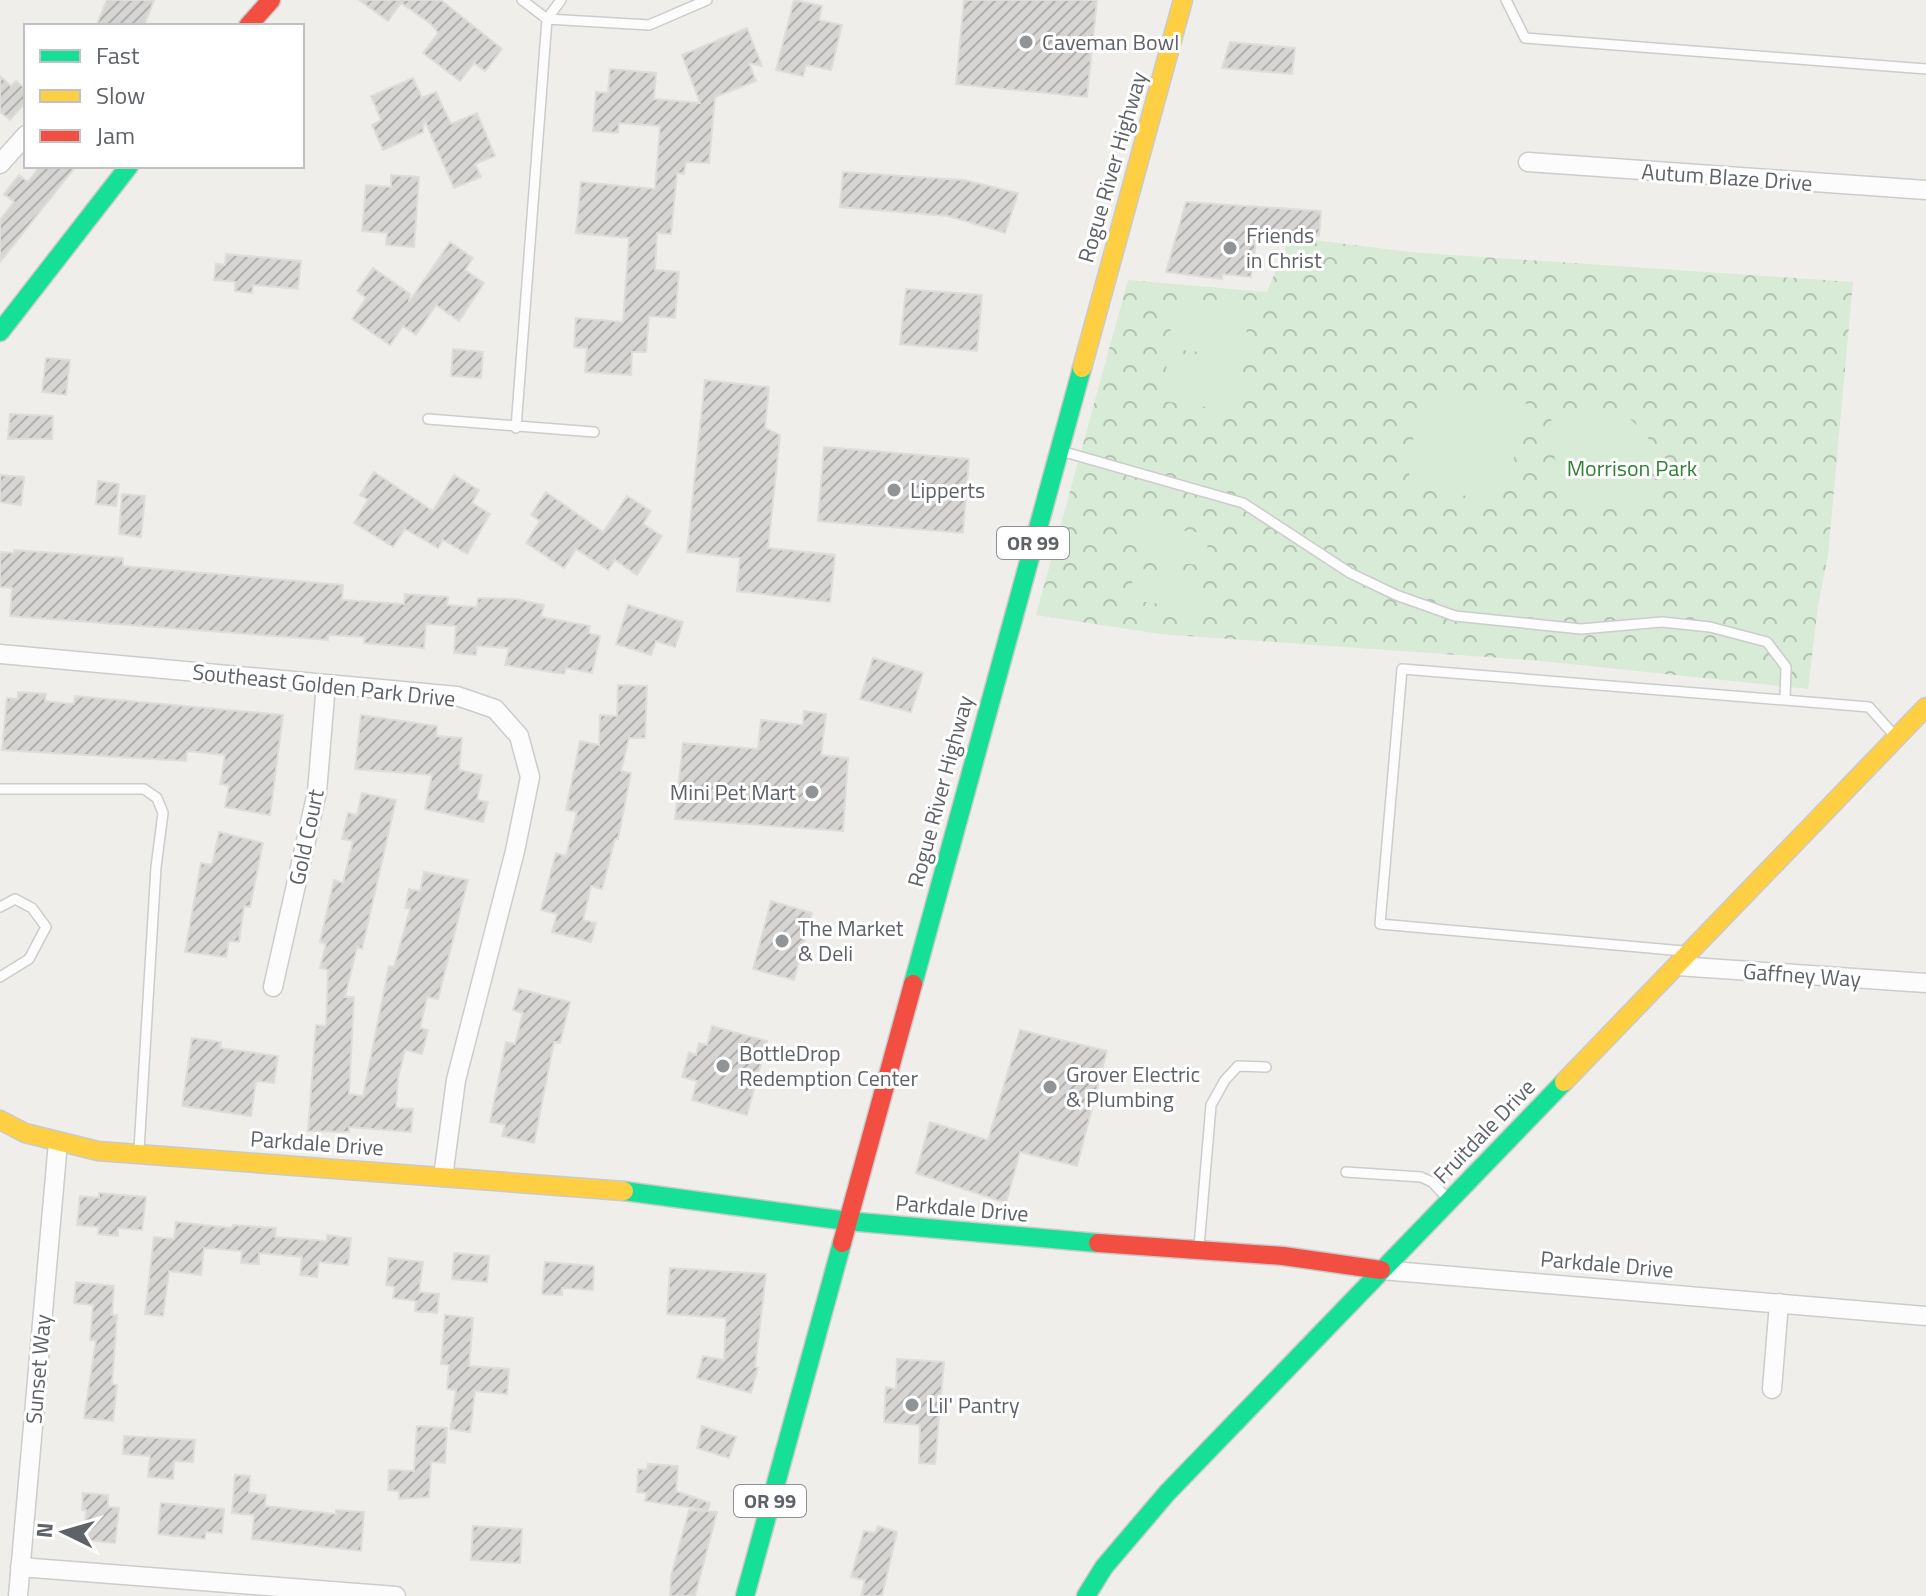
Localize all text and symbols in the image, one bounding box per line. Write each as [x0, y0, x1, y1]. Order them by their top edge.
legend [24, 24, 304, 168]
place label: Caveman Bowl [1042, 25, 1179, 59]
marker: Caveman Bowl [1017, 33, 1035, 51]
text: Fast [96, 37, 140, 73]
street label: Rogue River Highway [1068, 67, 1156, 266]
text: Slow [96, 77, 145, 113]
text: Jam [96, 117, 135, 153]
street label: Autum Blaze Drive [1640, 154, 1814, 200]
place label: Friends in Christ [1246, 218, 1322, 277]
marker: Friends in Christ [1221, 239, 1239, 257]
park label: Morrison Park [1567, 451, 1698, 485]
place label: Lipperts [910, 473, 985, 507]
marker: Lipperts [885, 481, 903, 499]
road number: OR 99 [997, 527, 1069, 559]
street label: Southeast Golden Park Drive [191, 654, 457, 716]
street label: Rogue River Highway [898, 691, 982, 891]
place label: Mini Pet Mart [670, 775, 796, 809]
marker: Mini Pet Mart [803, 783, 821, 801]
street label: Gold Court [279, 786, 333, 888]
place label: The Market & Deli [798, 911, 904, 970]
marker: The Market & Deli [773, 932, 791, 950]
street label: Gaffney Way [1742, 954, 1862, 996]
place label: BottleDrop Redemption Center [739, 1036, 918, 1095]
marker: BottleDrop Redemption Center [714, 1057, 732, 1075]
place label: Grover Electric & Plumbing [1066, 1057, 1200, 1116]
street label: Fruitdale Drive [1425, 1071, 1543, 1191]
marker: Grover Electric & Plumbing [1041, 1078, 1059, 1096]
street label: Parkdale Drive [249, 1121, 385, 1165]
street label: Parkdale Drive [894, 1185, 1030, 1231]
street label: Parkdale Drive [1539, 1241, 1675, 1287]
street label: Sunset Way [16, 1312, 60, 1425]
place label: Lil' Pantry [928, 1388, 1020, 1422]
marker: Lil' Pantry [903, 1396, 921, 1414]
road number: OR 99 [734, 1485, 806, 1517]
north arrow [24, 1492, 104, 1572]
text: N [26, 1521, 62, 1539]

